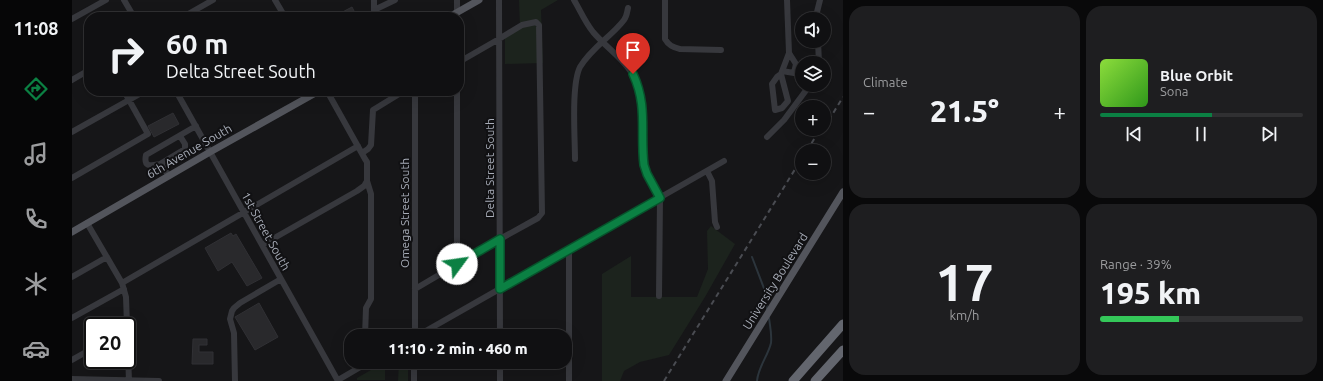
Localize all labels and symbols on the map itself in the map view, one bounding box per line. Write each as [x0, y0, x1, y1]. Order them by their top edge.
pin [616, 33, 650, 74]
street label: Delta Street South [483, 118, 496, 218]
street label: 6th Avenue South [144, 121, 234, 181]
street label: Omega Street South [398, 158, 411, 268]
street label: 1st Street South [239, 190, 293, 272]
street label: University Boulevard [740, 230, 810, 332]
position arrow [436, 243, 478, 285]
speed limit sign: 20 [84, 317, 136, 369]

